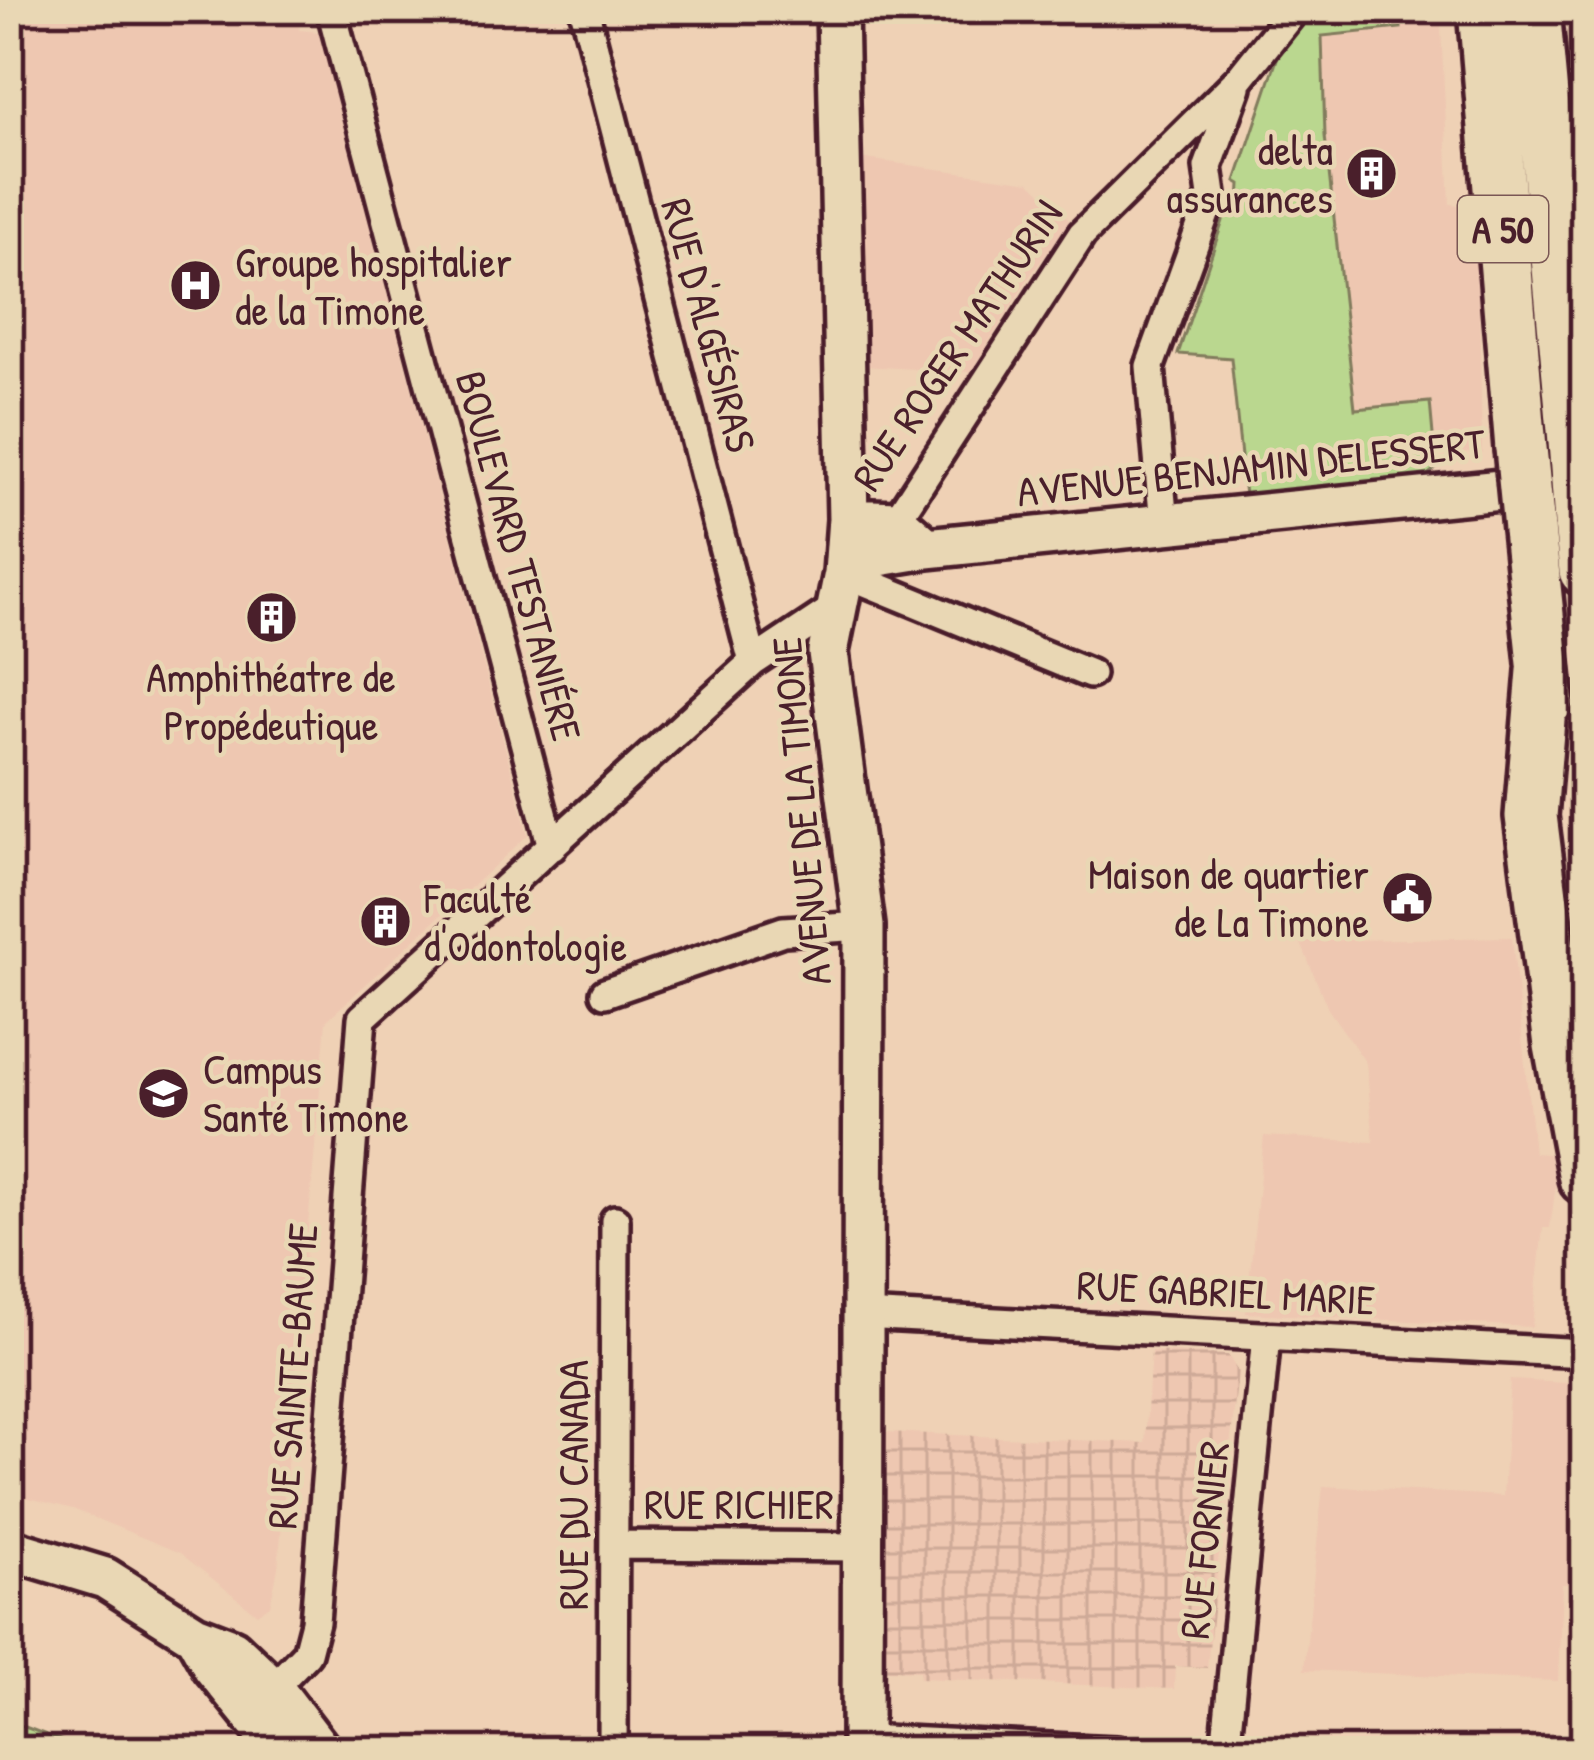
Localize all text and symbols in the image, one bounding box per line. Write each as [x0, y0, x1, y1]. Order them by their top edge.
place label: delta assurances [1167, 121, 1333, 226]
building icon: delta assurances [1344, 146, 1400, 202]
street label: RUE ROGER MATHURIN [838, 188, 1075, 501]
street label: RUE D'ALGÉSIRAS [648, 192, 771, 458]
road number: A 50 [1458, 196, 1548, 262]
place label: Groupe hospitalier de la Timone [235, 233, 512, 338]
hospital icon: Groupe hospitalier de la Timone [168, 258, 224, 314]
street label: BOULEVARD TESTANIÉRE [443, 365, 596, 747]
street label: AVENUE BENJAMIN DELESSERT [1014, 413, 1489, 519]
building icon: Amphithéatre de Propédeutique [243, 590, 299, 646]
street label: AVENUE DE LA TIMONE [757, 635, 844, 987]
place label: Amphithéatre de Propédeutique [146, 648, 396, 753]
place label: Maison de quartier de La Timone [1088, 845, 1369, 950]
place label: Faculté d'Odontologie [423, 869, 627, 974]
public building icon: Maison de quartier de La Timone [1380, 870, 1436, 926]
building icon: Faculté d'Odontologie [357, 894, 413, 950]
place label: Campus Santé Timone [203, 1040, 409, 1145]
school or university icon: Campus Santé Timone [136, 1065, 192, 1121]
street label: RUE SAINTE-BAUME [252, 1221, 331, 1531]
street label: RUE GABRIEL MARIE [1076, 1255, 1376, 1328]
street label: RUE DU CANADA [544, 1360, 601, 1610]
street label: RUE FORNIER [1165, 1438, 1242, 1642]
street label: RUE RICHIER [644, 1475, 834, 1532]

